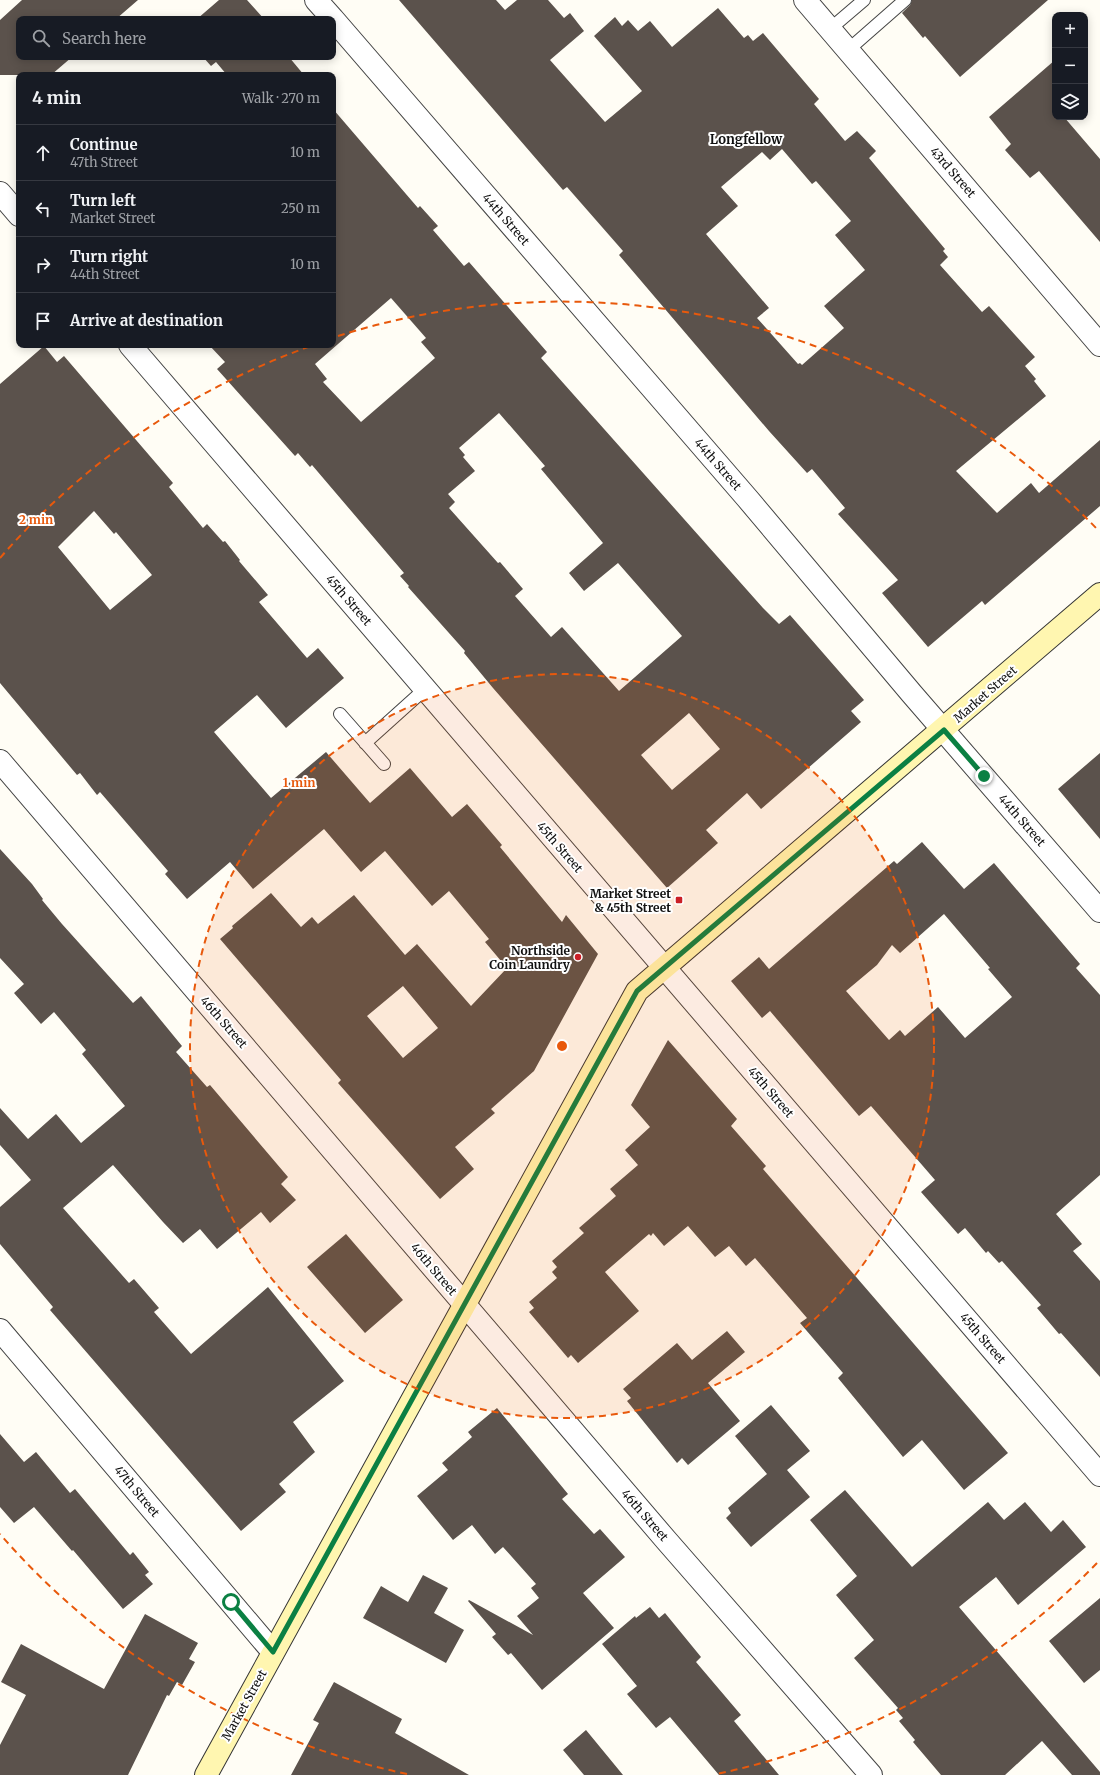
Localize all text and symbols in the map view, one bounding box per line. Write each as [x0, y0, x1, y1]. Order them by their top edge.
map controls [1052, 12, 1088, 120]
button: + [1052, 12, 1088, 48]
search box [16, 16, 336, 60]
icon: search [30, 27, 52, 49]
text: Search here [62, 29, 146, 48]
button: − [1052, 48, 1088, 84]
button: layers [1052, 84, 1088, 120]
text: 4 min [32, 87, 81, 109]
text: Walk · 270 m [242, 90, 320, 107]
district label: Longfellow [710, 131, 783, 148]
text: Continue [70, 135, 138, 154]
icon: ahead [32, 142, 54, 164]
text: 10 m [290, 144, 320, 161]
street label: 43rd Street [927, 144, 979, 201]
text: 47th Street [70, 154, 138, 171]
street label: 44th Street [479, 190, 533, 248]
text: Turn left [70, 191, 136, 210]
icon: left [32, 198, 54, 220]
text: 250 m [281, 200, 320, 217]
text: Market Street [70, 210, 155, 227]
text: Turn right [70, 247, 148, 266]
icon: right [32, 254, 54, 276]
text: 10 m [290, 256, 320, 273]
text: 44th Street [70, 266, 140, 283]
icon: arrive [32, 310, 54, 332]
text: Arrive at destination [70, 311, 223, 330]
street label: 44th Street [691, 435, 745, 493]
text: 2 min [19, 512, 53, 527]
street label: 45th Street [323, 571, 375, 629]
street label: Market Street [950, 662, 1020, 726]
route end [975, 767, 993, 785]
text: 1 min [283, 775, 315, 790]
street label: 44th Street [995, 791, 1049, 849]
street label: 45th Street [534, 818, 586, 876]
place label: Market Street & 45th Street [590, 886, 671, 915]
marker: Market Street & 45th Street [674, 895, 684, 905]
place label: Northside Coin Laundry [489, 943, 571, 972]
marker: Northside Coin Laundry [573, 952, 583, 962]
street label: 46th Street [197, 993, 251, 1051]
centre of rings [555, 1039, 569, 1053]
street label: 45th Street [745, 1063, 797, 1121]
street label: 46th Street [408, 1240, 461, 1299]
street label: 45th Street [957, 1309, 1009, 1367]
street label: 47th Street [111, 1462, 163, 1520]
street label: 46th Street [618, 1486, 672, 1544]
route start [222, 1593, 240, 1611]
street label: Market Street [218, 1667, 270, 1743]

